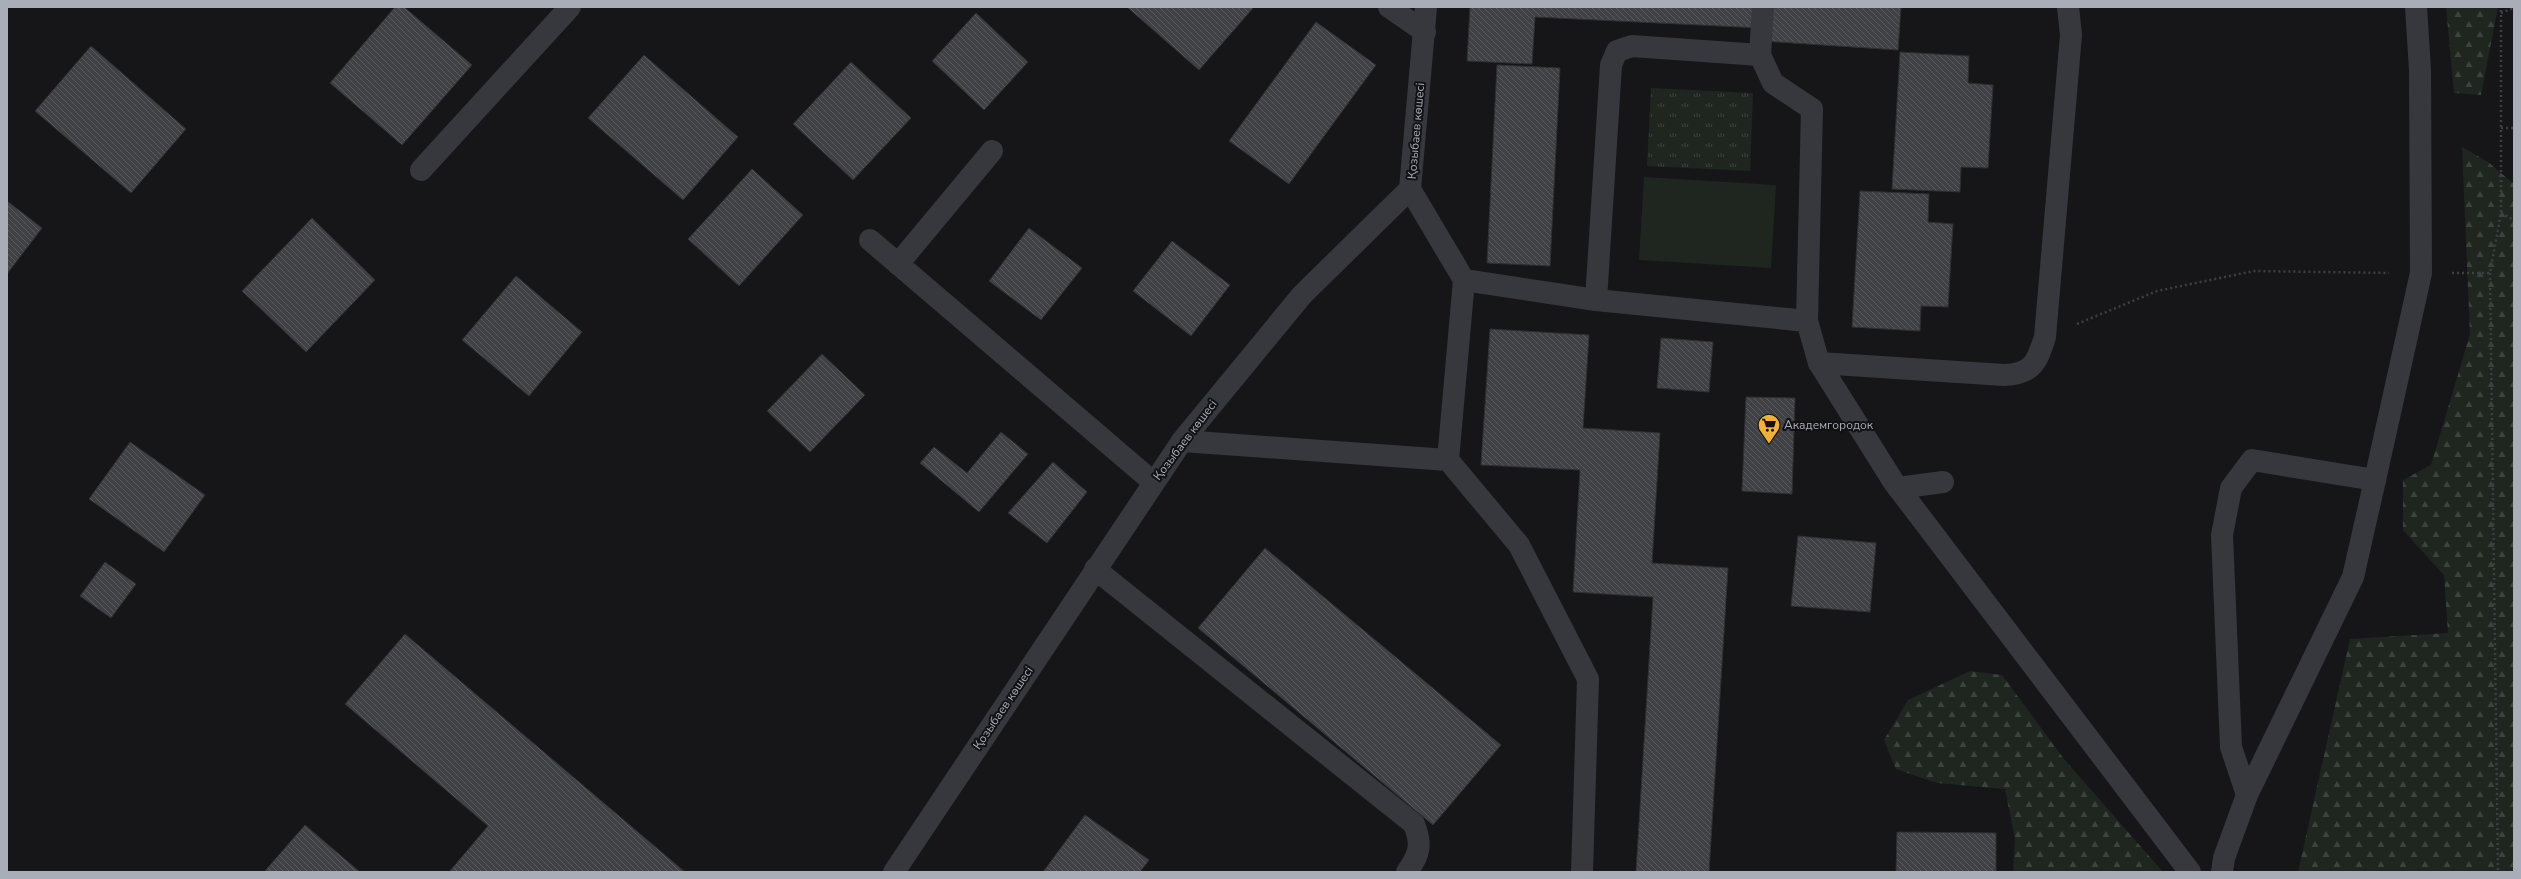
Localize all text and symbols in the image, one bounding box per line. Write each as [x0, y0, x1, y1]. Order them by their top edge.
street label: Қозыбаев көшесі [1404, 82, 1428, 180]
street label: Қозыбаев көшесі [1149, 396, 1221, 483]
supermarket icon: Академгородок [1756, 412, 1782, 445]
place label: Академгородок [1784, 417, 1874, 433]
street label: Қозыбаев көшесі [969, 663, 1037, 753]

